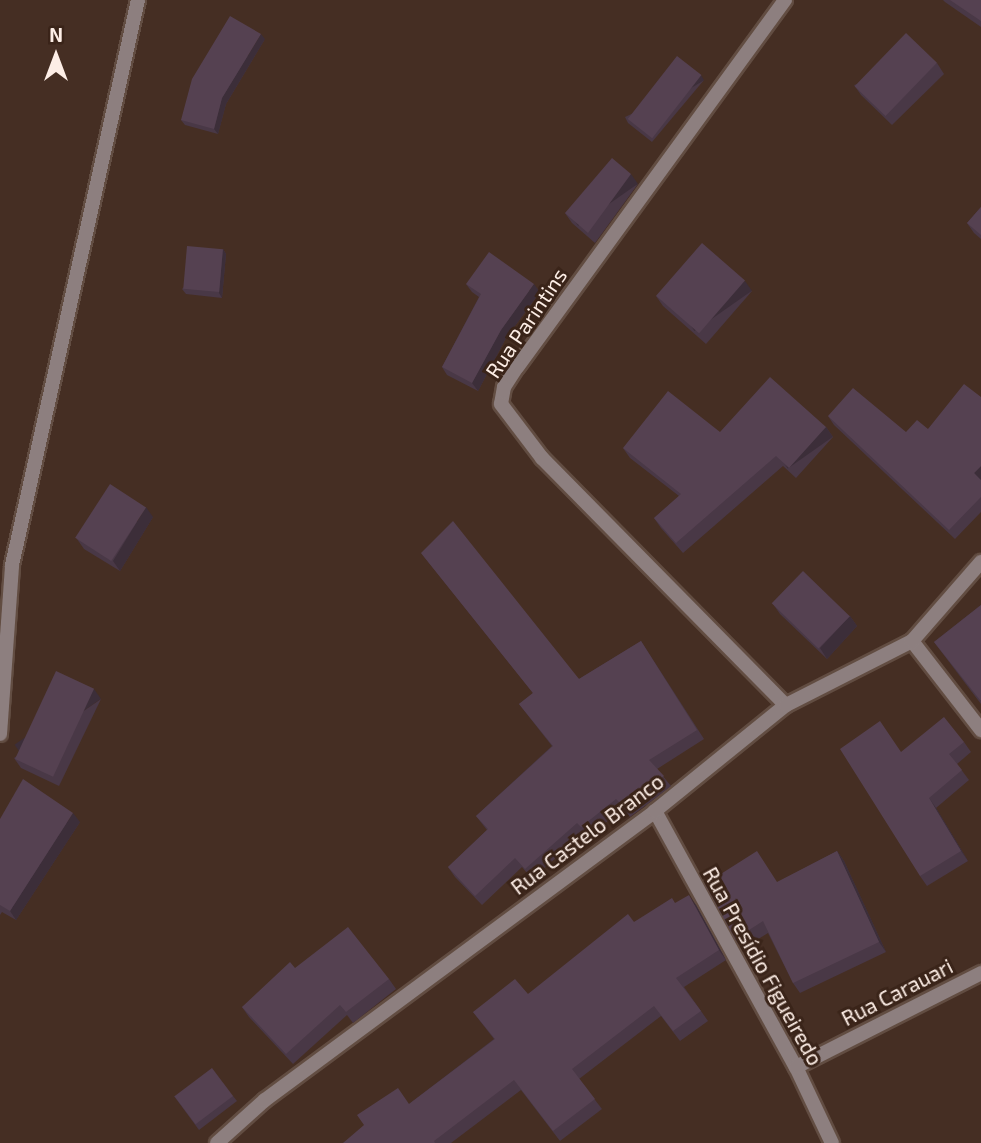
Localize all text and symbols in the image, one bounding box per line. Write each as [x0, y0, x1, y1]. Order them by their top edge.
north arrow [21, 21, 91, 91]
text: N [49, 23, 63, 46]
street label: Rua Parintins [480, 263, 572, 383]
street label: Rua Castelo Branco [506, 768, 668, 900]
street label: Rua Presídio Figueiredo [698, 862, 828, 1070]
street label: Rua Carauari [837, 953, 957, 1031]

